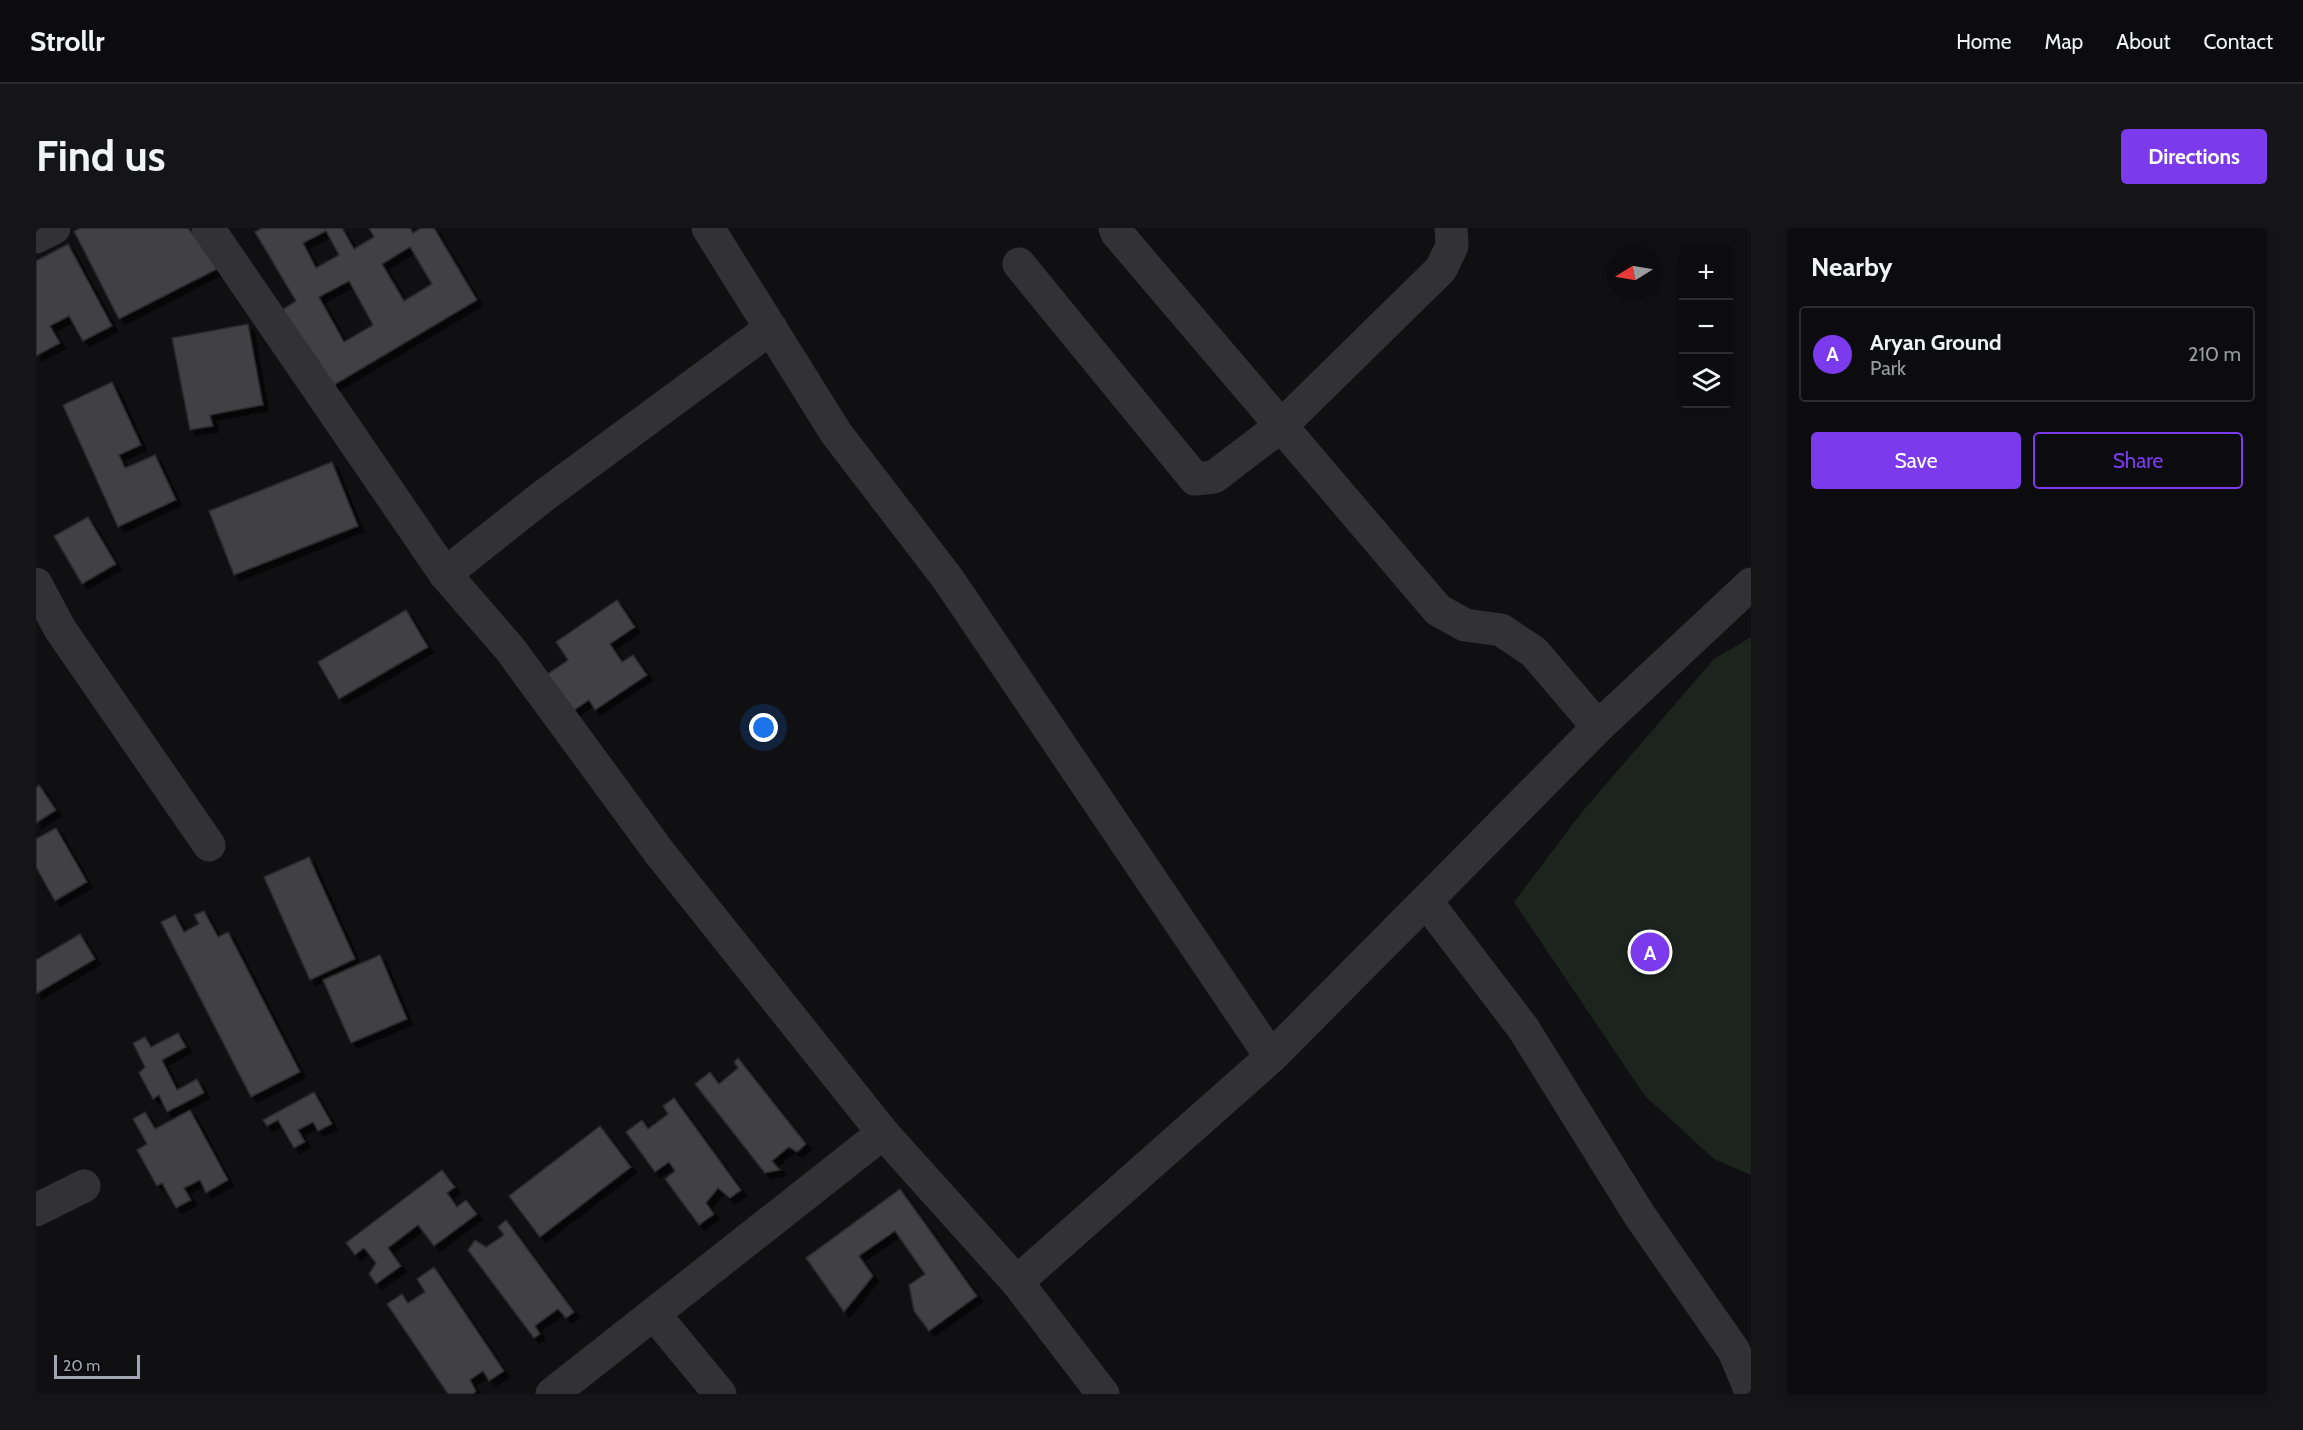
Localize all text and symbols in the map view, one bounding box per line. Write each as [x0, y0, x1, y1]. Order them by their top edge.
text: Strollr [30, 24, 104, 58]
text: Home [1956, 29, 2012, 54]
text: Map [2045, 29, 2083, 54]
text: About [2116, 29, 2170, 54]
text: Contact [2203, 29, 2273, 54]
button: Directions [2121, 129, 2267, 184]
text: Find us [36, 130, 165, 182]
north arrow [1607, 246, 1661, 300]
map controls [1679, 246, 1733, 408]
button: + [1679, 246, 1733, 300]
text: Nearby [1811, 251, 1892, 283]
button: − [1679, 300, 1733, 354]
text: Aryan Ground [1870, 329, 2002, 356]
text: A [1826, 342, 1839, 366]
text: 210 m [2188, 342, 2241, 366]
button: layers [1679, 354, 1733, 408]
text: Park [1870, 356, 1906, 380]
button: Save [1811, 432, 2021, 489]
button: Share [2033, 432, 2243, 489]
your location [749, 713, 778, 742]
pin: A [1630, 930, 1670, 974]
scale bar [54, 1352, 140, 1380]
text: 20 m [63, 1356, 100, 1375]

